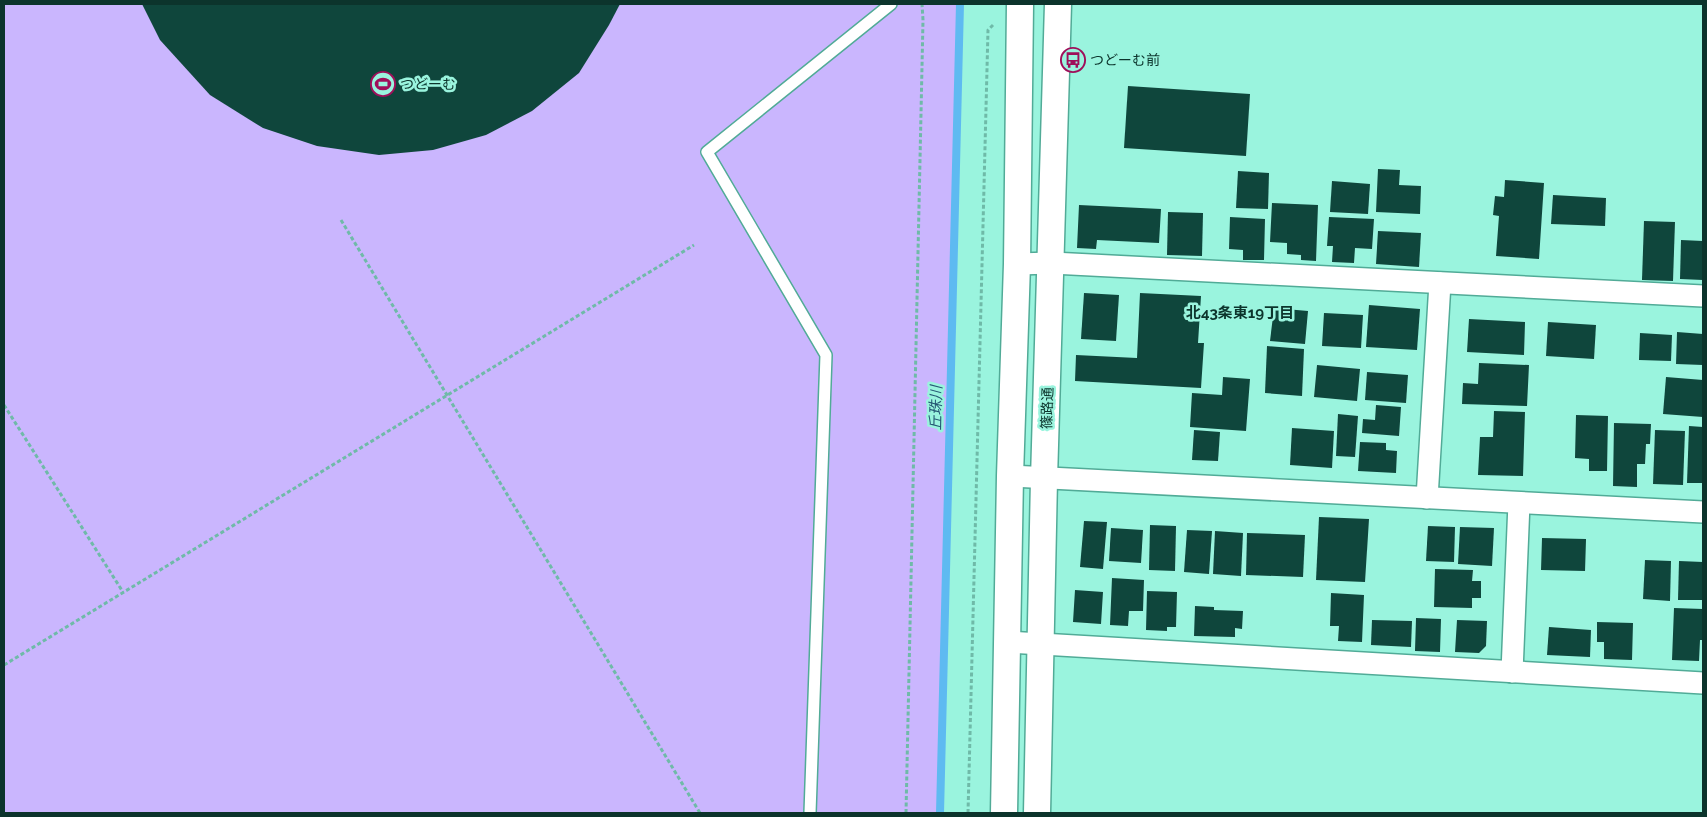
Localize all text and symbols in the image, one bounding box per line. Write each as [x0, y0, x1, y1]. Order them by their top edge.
bus stop icon: つどーむ前 [1060, 47, 1086, 73]
place label: つどーむ前 [1090, 52, 1160, 68]
sports icon: つどーむ [370, 71, 396, 97]
place label: つどーむ [400, 76, 456, 92]
district label: 北43条東19丁目 [1186, 304, 1294, 322]
water label: 丘珠川 [927, 383, 945, 431]
street label: 篠路通 [1038, 387, 1056, 429]

